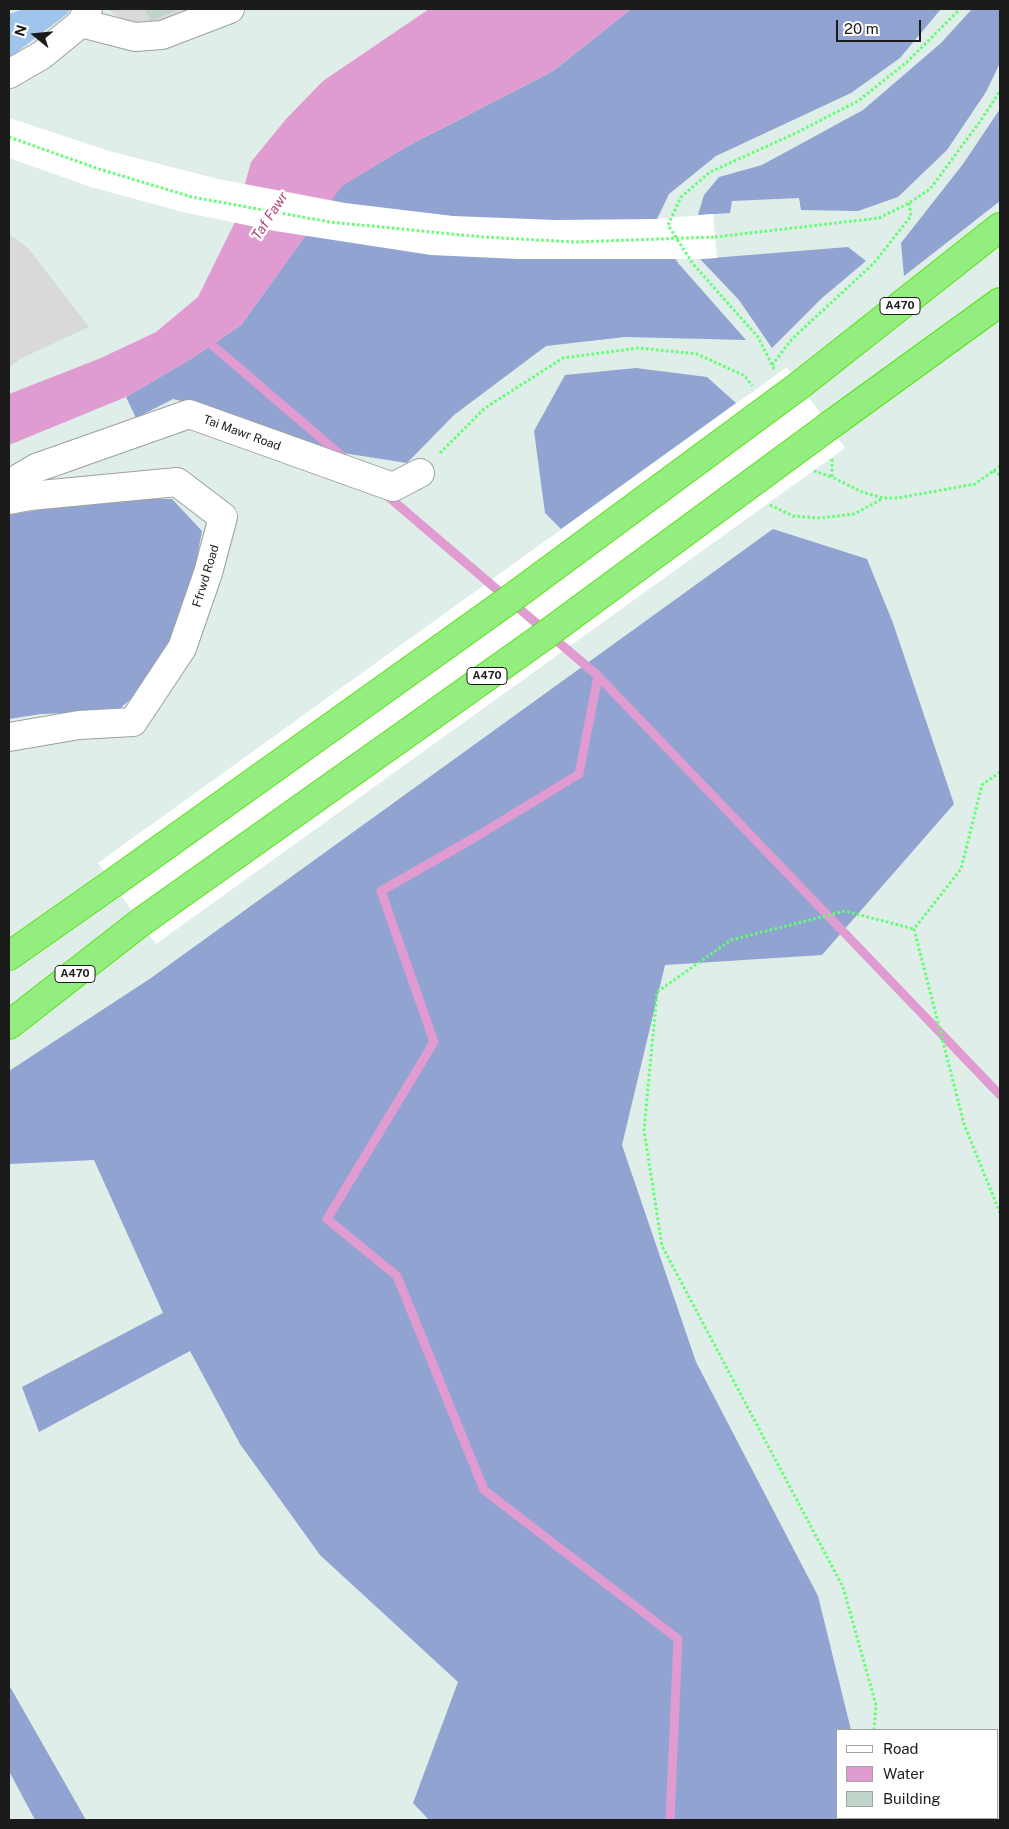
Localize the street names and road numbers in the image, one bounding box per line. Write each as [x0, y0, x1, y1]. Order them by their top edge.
road number: A470 [880, 298, 920, 314]
street label: Tai Mawr Road [201, 412, 283, 454]
street label: Ffrwd Road [190, 543, 222, 609]
road number: A470 [467, 668, 507, 684]
road number: A470 [55, 966, 95, 982]

